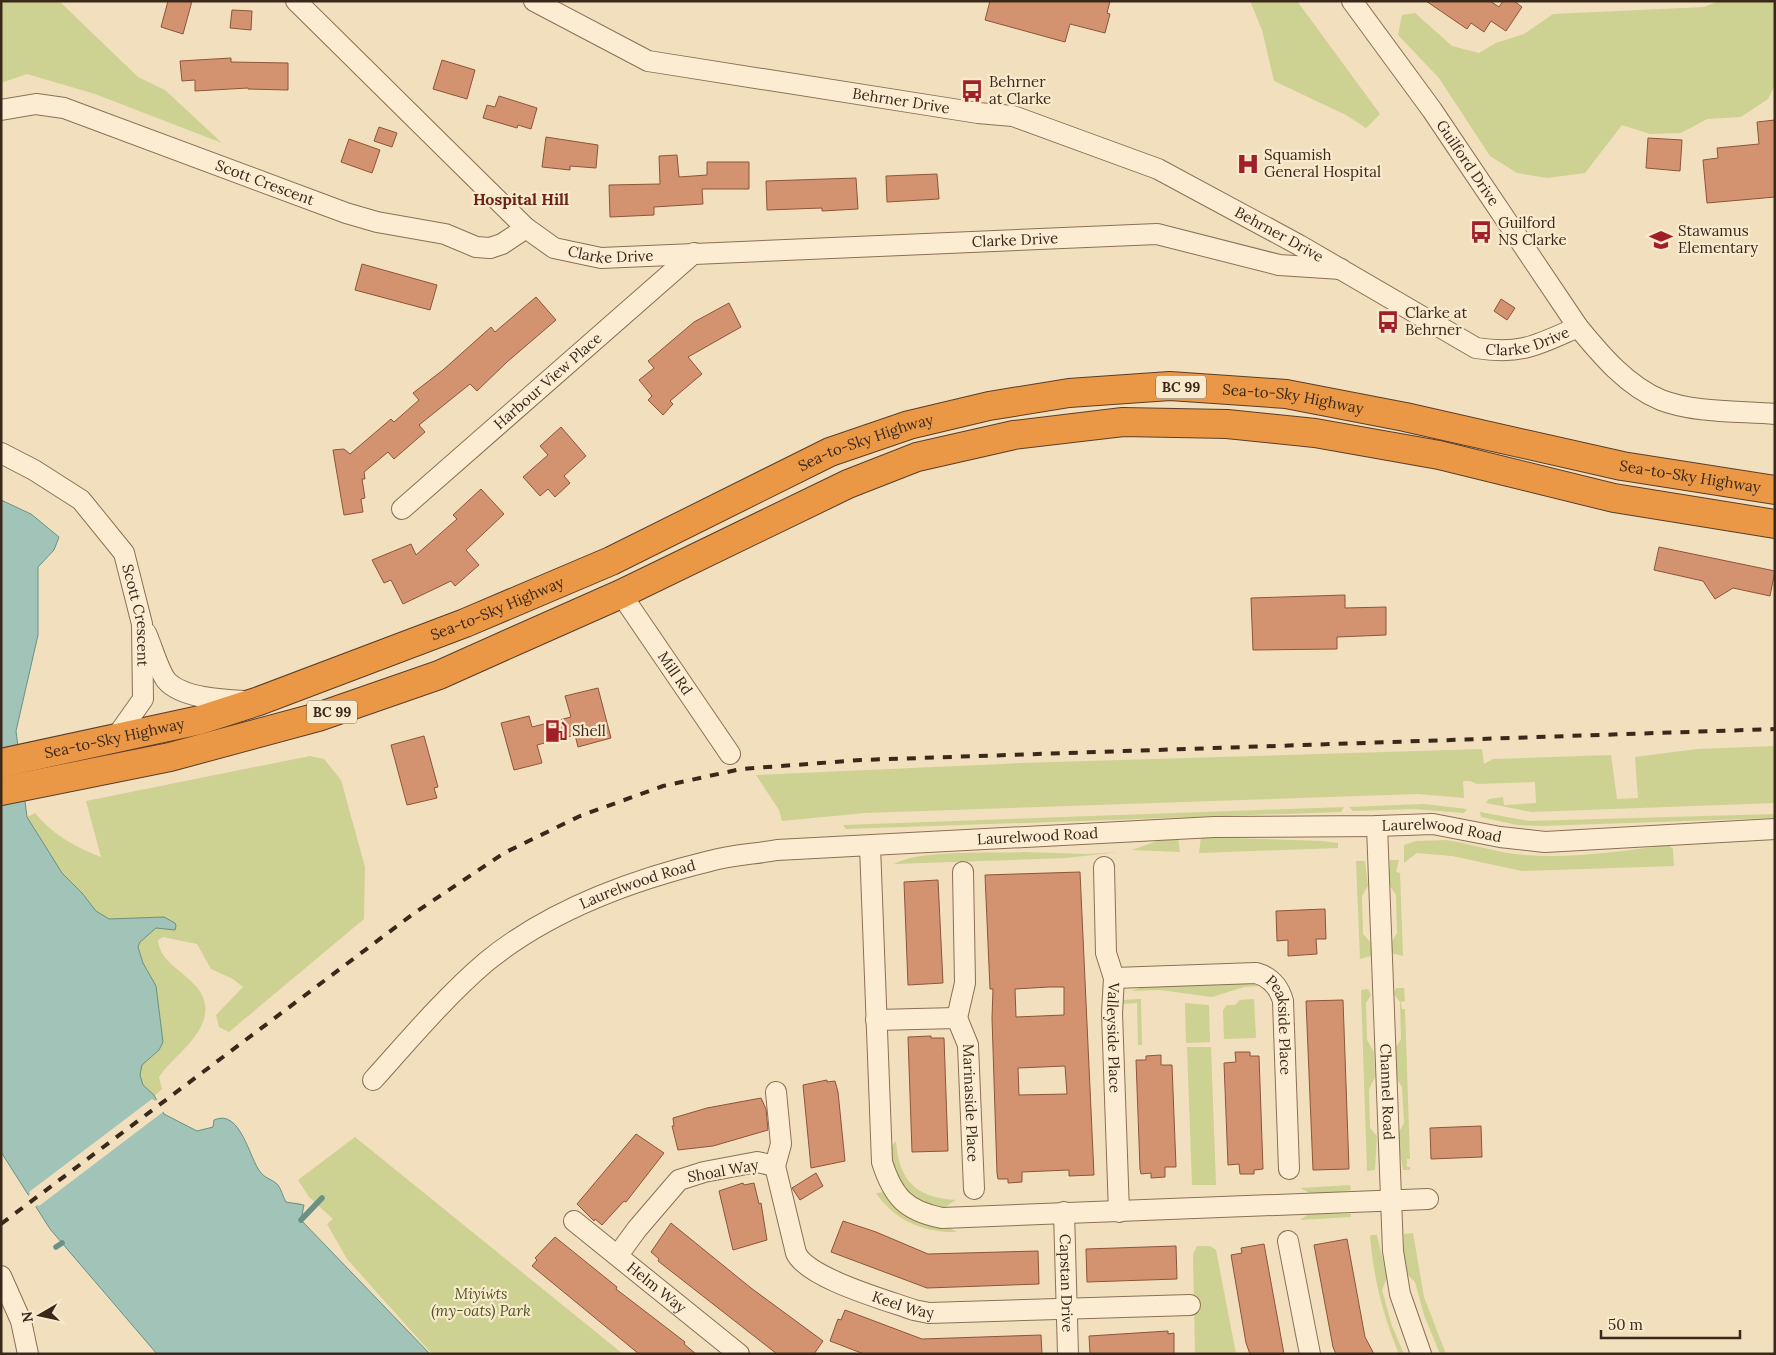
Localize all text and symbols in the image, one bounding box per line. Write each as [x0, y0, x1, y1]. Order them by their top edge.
place label: Behrner at Clarke [989, 72, 1051, 108]
bus stop icon: Behrner at Clarke [959, 78, 985, 104]
street label: Behrner Drive [851, 83, 951, 117]
street label: Guilford Drive [1432, 116, 1504, 209]
place label: Squamish General Hospital [1264, 145, 1381, 181]
hospital icon: Squamish General Hospital [1235, 151, 1261, 177]
street label: Scott Crescent [213, 155, 317, 209]
district label: Hospital Hill [473, 189, 569, 209]
street label: Behrner Drive [1232, 202, 1327, 266]
place label: Guilford NS Clarke [1498, 213, 1567, 249]
bus stop icon: Guilford NS Clarke [1468, 219, 1494, 245]
place label: Stawamus Elementary [1678, 221, 1758, 257]
school or university icon: Stawamus Elementary [1648, 227, 1674, 253]
street label: Clarke Drive [971, 228, 1059, 251]
street label: Clarke Drive [566, 241, 654, 267]
place label: Clarke at Behrner [1405, 303, 1467, 339]
bus stop icon: Clarke at Behrner [1375, 309, 1401, 335]
street label: Clarke Drive [1485, 322, 1572, 359]
street label: Harbour View Place [490, 328, 605, 433]
road number: BC 99 [1156, 376, 1206, 398]
street label: Sea-to-Sky Highway [1222, 380, 1366, 418]
street label: Sea-to-Sky Highway [795, 410, 935, 475]
street label: Sea-to-Sky Highway [1618, 456, 1762, 497]
street label: Scott Crescent [118, 562, 153, 667]
street label: Sea-to-Sky Highway [428, 572, 567, 644]
street label: Mill Rd [654, 648, 697, 698]
road number: BC 99 [307, 700, 357, 724]
street label: Sea-to-Sky Highway [43, 714, 186, 762]
fuel station icon: Shell [543, 718, 569, 744]
place label: Shell [572, 721, 606, 740]
street label: Laurelwood Road [1381, 814, 1504, 846]
street label: Laurelwood Road [976, 823, 1099, 848]
street label: Laurelwood Road [576, 855, 697, 913]
street label: Peakside Place [1262, 971, 1296, 1075]
street label: Valleyside Place [1103, 981, 1125, 1093]
street label: Marinaside Place [959, 1043, 983, 1162]
street label: Channel Road [1376, 1043, 1399, 1140]
street label: Shoal Way [686, 1155, 760, 1186]
street label: Capstan Drive [1056, 1234, 1077, 1332]
street label: Helm Way [623, 1258, 690, 1317]
park label: Miyíw̓ts (my-oats) Park [431, 1284, 531, 1321]
street label: Keel Way [870, 1287, 934, 1322]
north arrow [15, 1290, 65, 1340]
scale bar [1601, 1308, 1740, 1340]
text: N [17, 1310, 37, 1324]
text: 50 m [1608, 1315, 1643, 1334]

